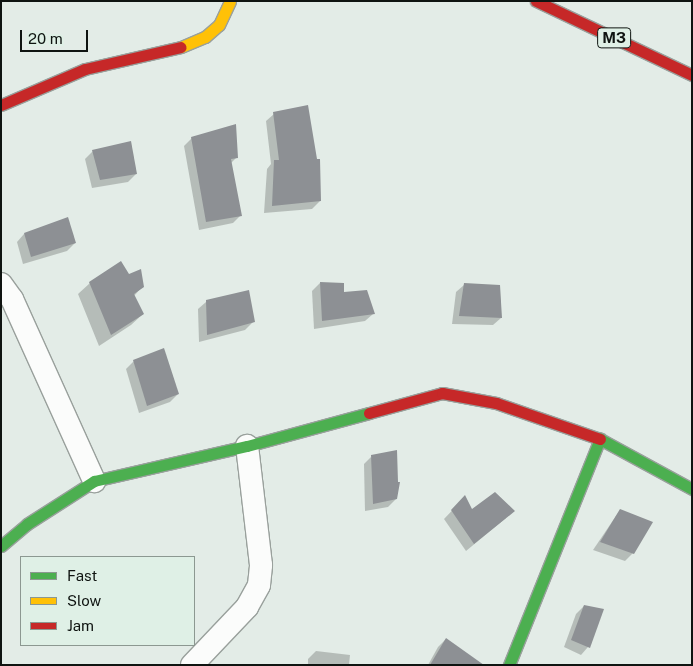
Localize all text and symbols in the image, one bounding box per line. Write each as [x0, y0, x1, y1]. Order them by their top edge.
scale bar [22, 20, 90, 52]
road number: M3 [596, 26, 632, 50]
text: 20 m [28, 30, 63, 47]
legend [20, 556, 195, 646]
text: Fast [67, 567, 97, 584]
text: Slow [67, 592, 101, 609]
text: Jam [67, 617, 94, 634]

